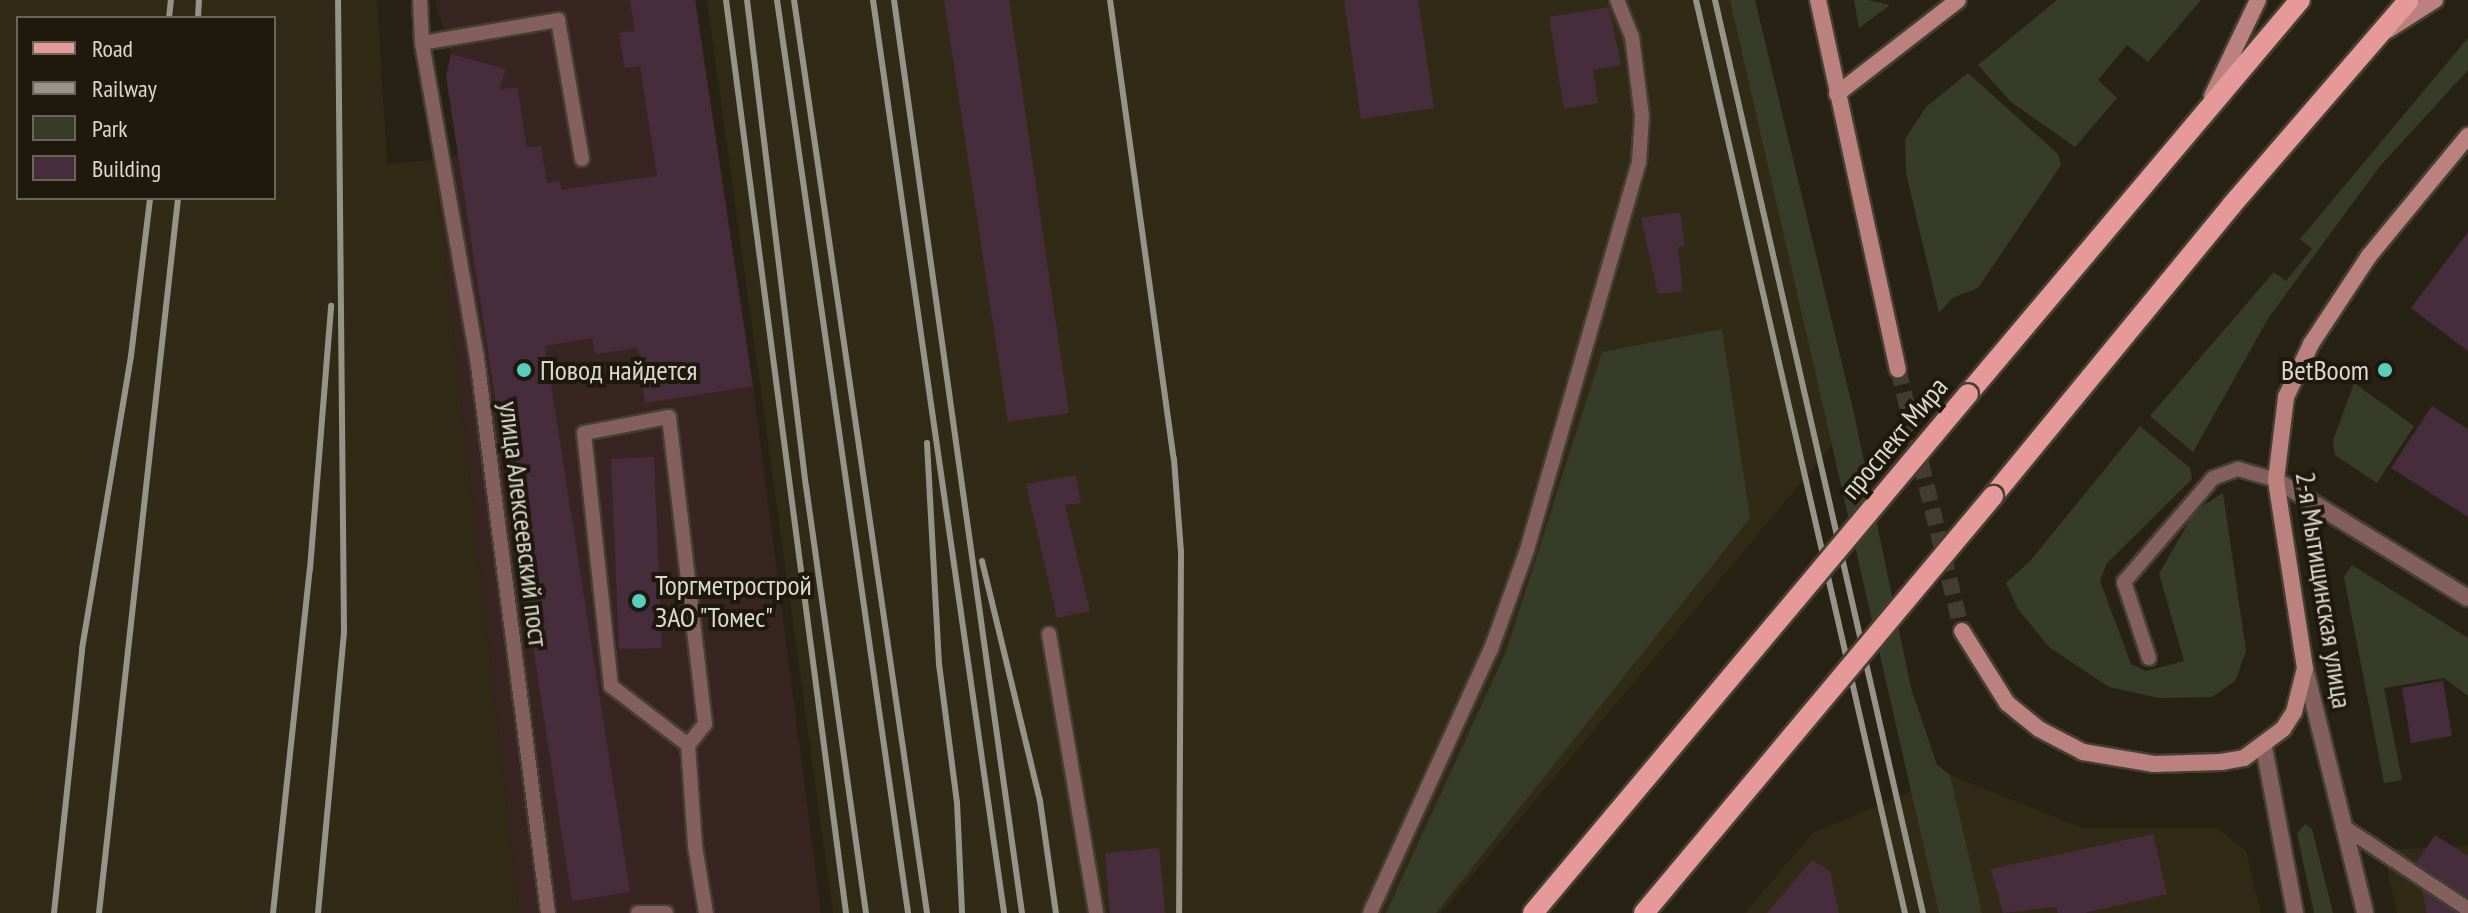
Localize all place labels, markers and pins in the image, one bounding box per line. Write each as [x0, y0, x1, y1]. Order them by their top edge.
place label: Повод найдется [540, 353, 697, 387]
place label: BetBoom [2281, 353, 2369, 387]
marker: Повод найдется [515, 361, 533, 379]
marker: BetBoom [2376, 361, 2394, 379]
place label: Торгметрострой ЗАО "Томес" [655, 568, 812, 634]
marker: Торгметрострой ЗАО "Томес" [630, 592, 648, 610]

